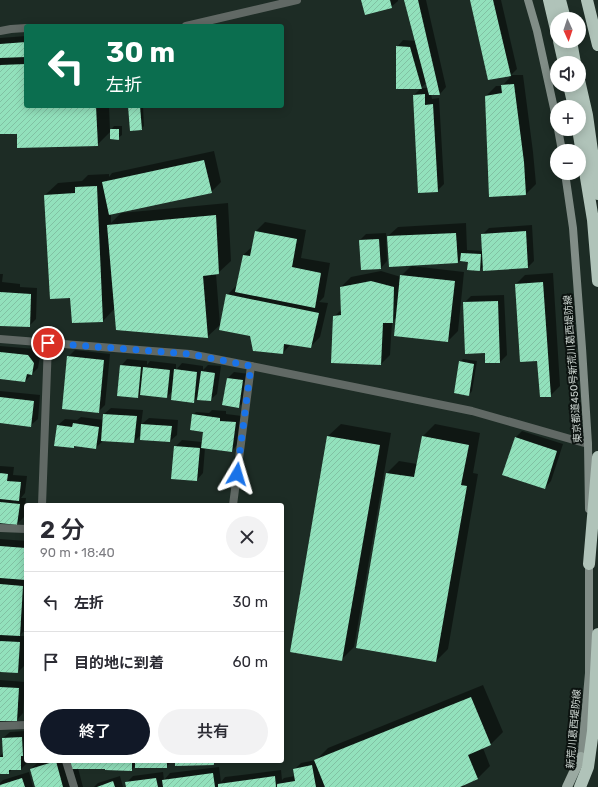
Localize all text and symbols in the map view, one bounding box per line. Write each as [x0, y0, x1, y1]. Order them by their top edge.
north arrow [550, 12, 586, 48]
map controls [550, 12, 586, 180]
text: 30 m [106, 36, 175, 69]
icon: left [40, 40, 92, 92]
button: sound [550, 56, 586, 92]
text: 左折 [106, 74, 142, 96]
button: + [550, 100, 586, 136]
button: − [550, 144, 586, 180]
street label: 東京都道450号新荒川葛西堤防線 [562, 295, 584, 443]
pin [31, 326, 65, 360]
icon: arrive [37, 332, 59, 354]
position arrow [216, 453, 258, 495]
text: 2 分 [40, 516, 85, 544]
button: close [226, 516, 268, 558]
text: 90 m · 18:40 [40, 545, 115, 560]
icon: left [40, 591, 62, 613]
text: 30 m [232, 593, 268, 611]
text: 左折 [74, 594, 104, 612]
icon: arrive [40, 651, 62, 673]
text: 60 m [232, 653, 268, 671]
text: 目的地に到着 [74, 654, 164, 672]
street label: 新荒川葛西堤防線 [565, 689, 583, 769]
button: 終了 [40, 709, 150, 755]
button: 共有 [158, 709, 268, 755]

